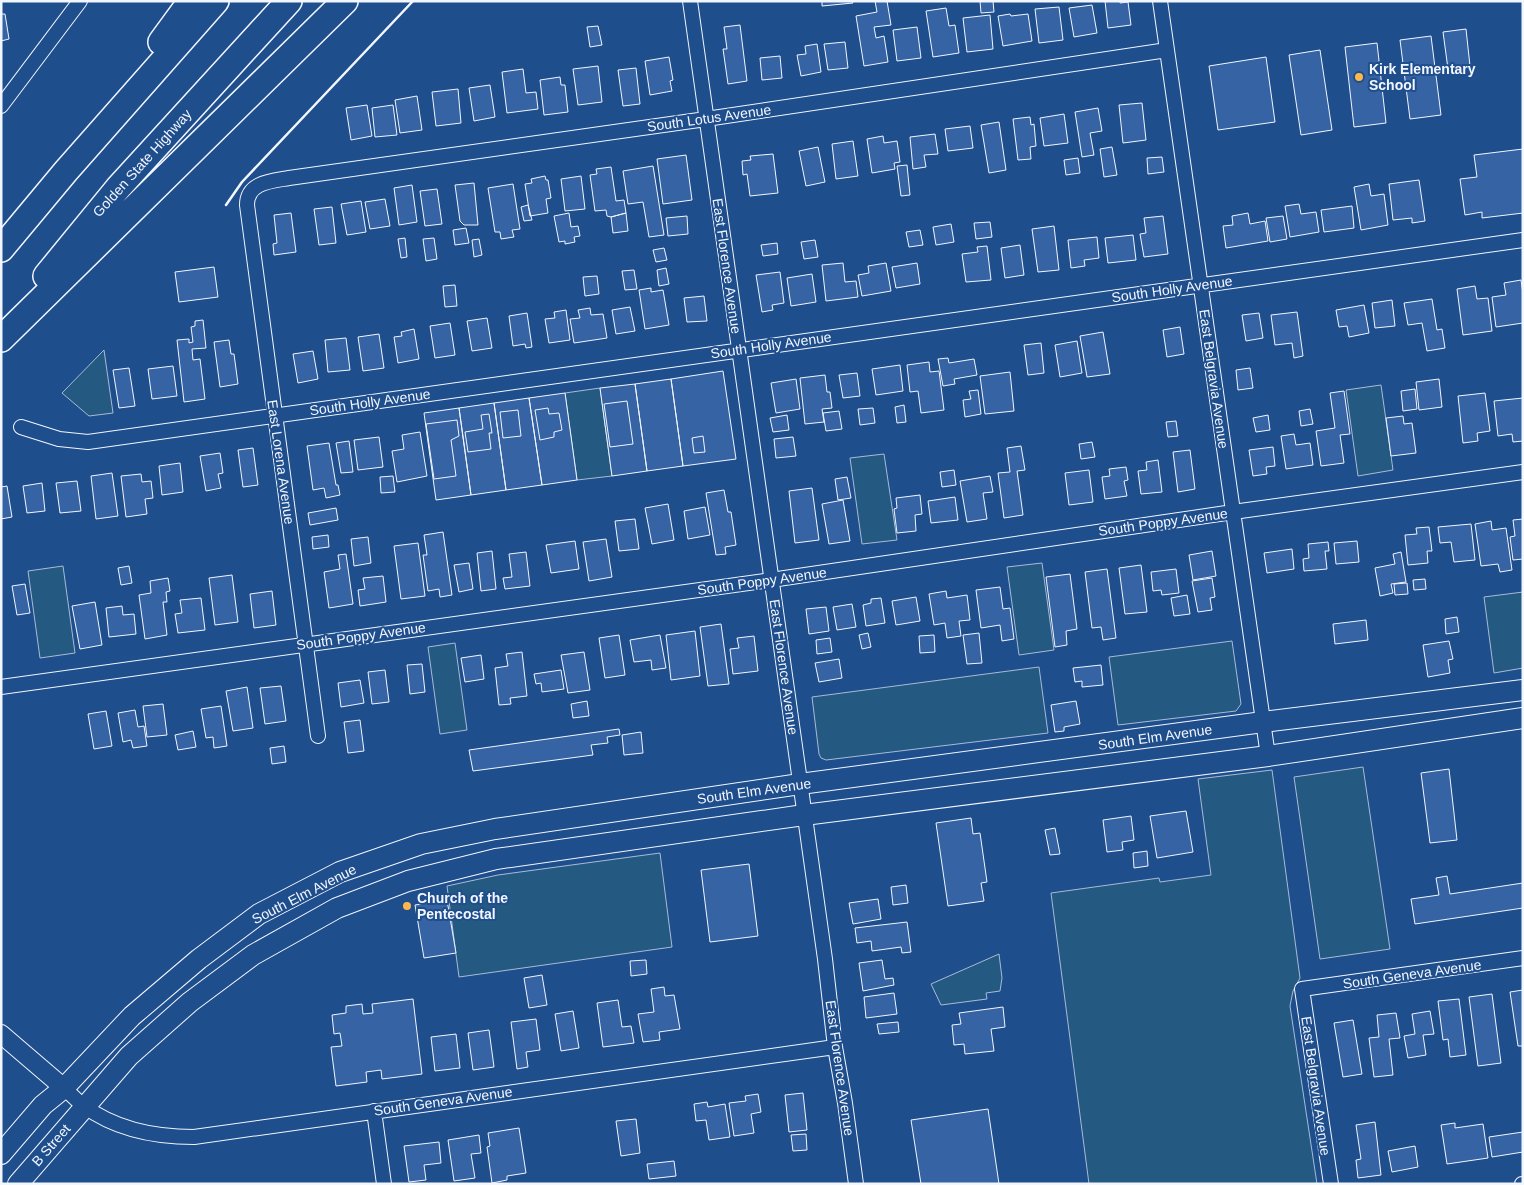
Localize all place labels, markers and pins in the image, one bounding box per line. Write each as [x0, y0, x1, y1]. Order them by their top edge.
place label: Kirk Elementary School [1369, 61, 1476, 93]
marker: Kirk Elementary School [1353, 71, 1365, 83]
place label: Church of the Pentecostal [417, 890, 508, 922]
marker: Church of the Pentecostal [401, 900, 413, 912]

